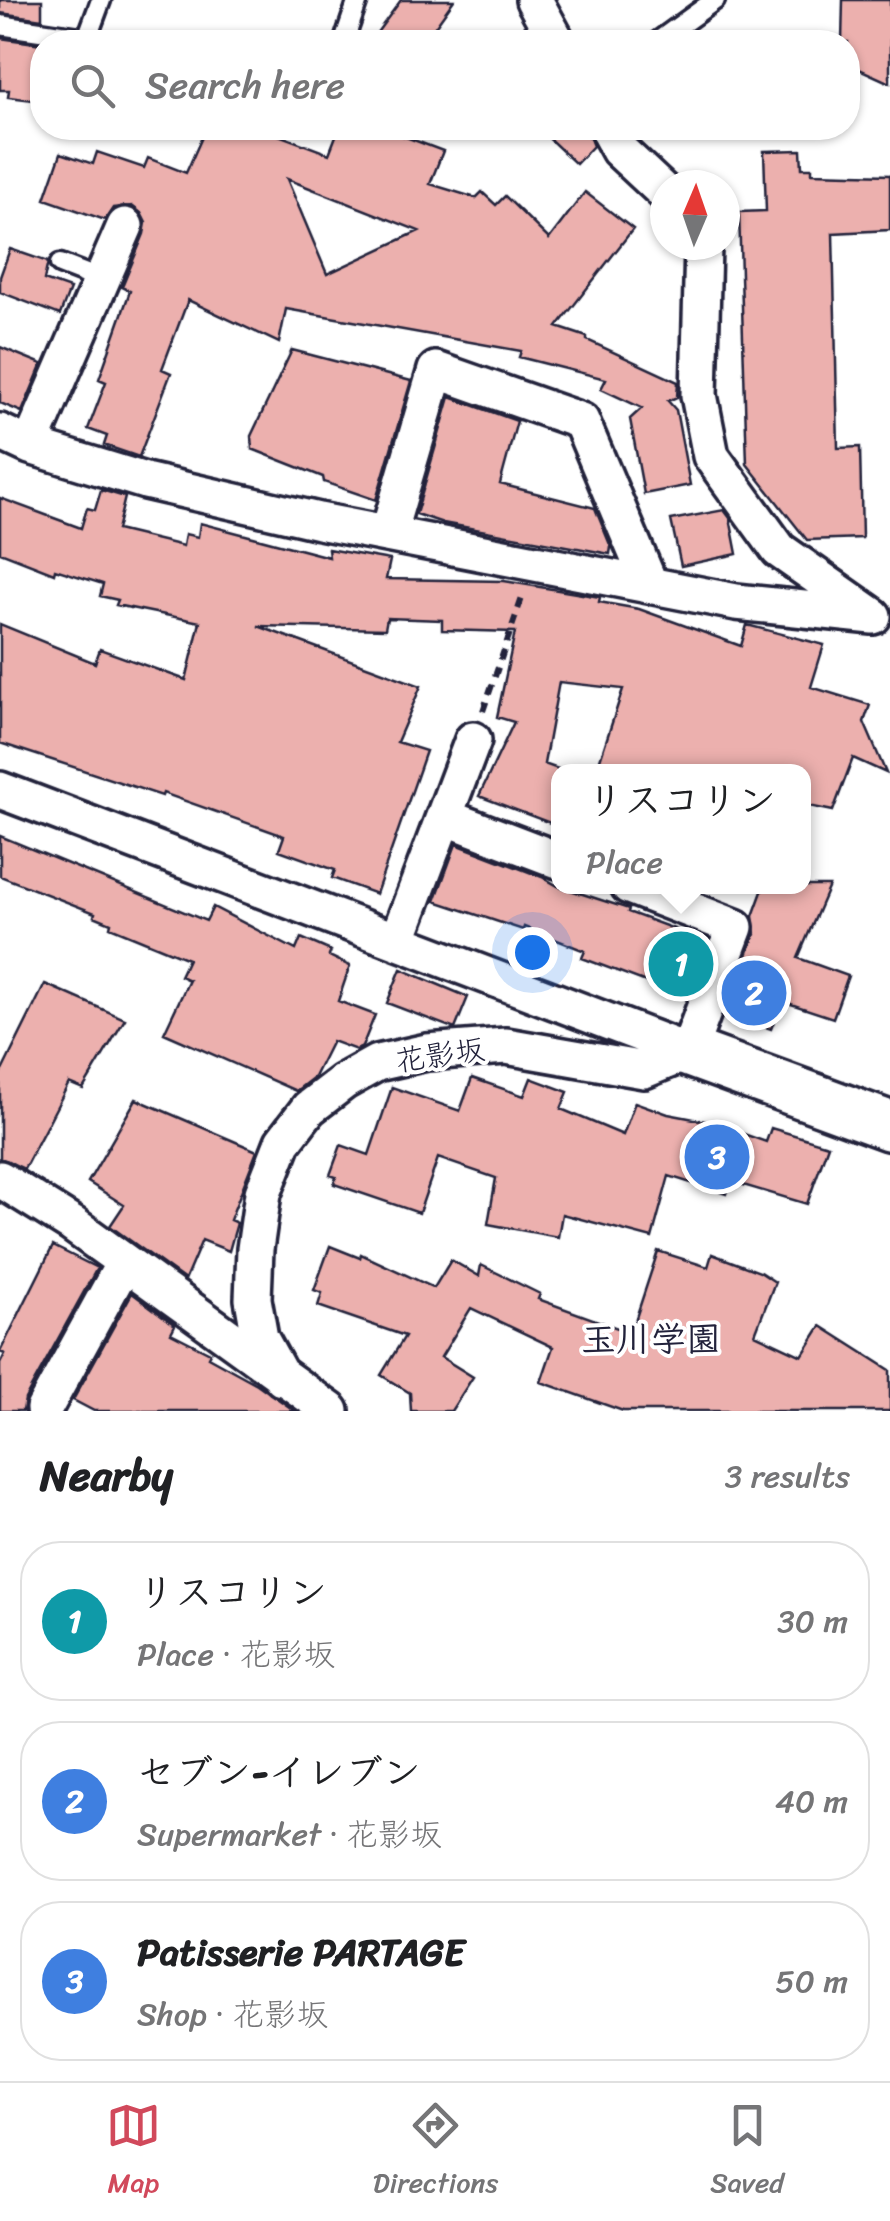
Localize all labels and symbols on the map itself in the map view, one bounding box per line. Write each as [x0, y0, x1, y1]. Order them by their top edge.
north arrow [650, 170, 740, 260]
pin: 1 [648, 926, 714, 1002]
your location [507, 927, 558, 978]
pin: 2 [722, 956, 786, 1030]
street label: 花影坂 [392, 1022, 488, 1088]
pin: 3 [684, 1120, 750, 1194]
district label: 玉川学園 [581, 1308, 721, 1370]

